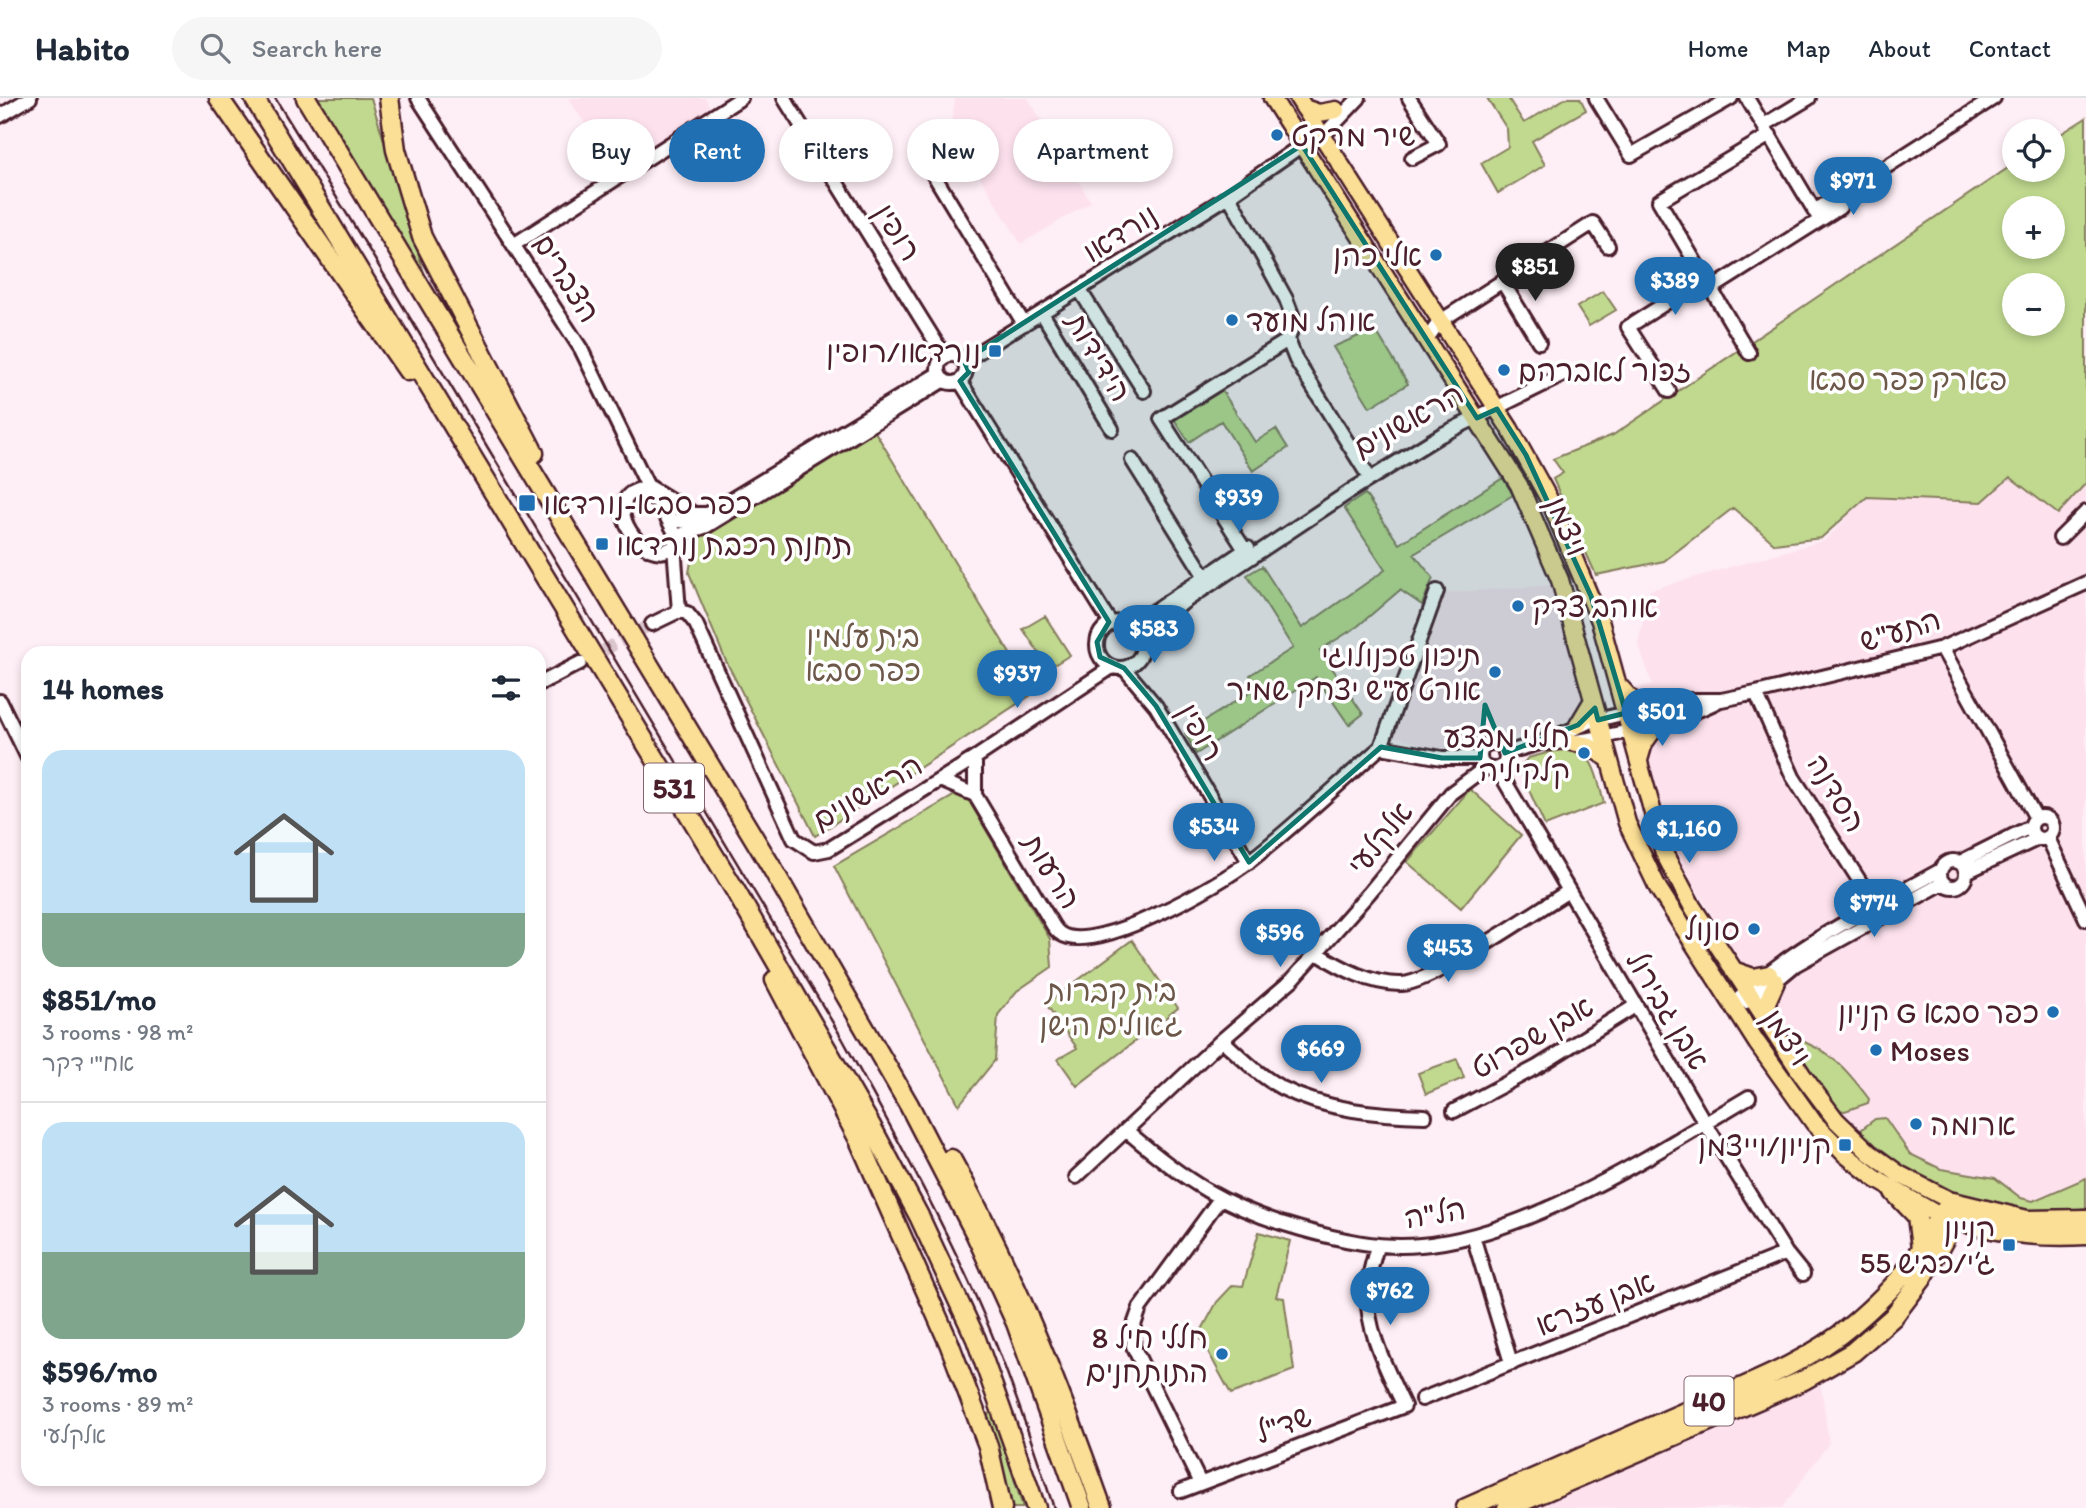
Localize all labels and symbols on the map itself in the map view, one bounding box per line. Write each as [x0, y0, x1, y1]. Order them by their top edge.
place label: שיר מרקט [1291, 117, 1415, 154]
marker: שיר מרקט [1269, 127, 1285, 143]
pin: $971 [1812, 158, 1894, 217]
street label: רופין [865, 196, 930, 268]
street label: נורדאו [1076, 196, 1164, 270]
street label: הצברים [525, 227, 609, 329]
place label: אלי כהן [1333, 237, 1422, 274]
pin: $851 [1494, 244, 1576, 303]
marker: אלי כהן [1428, 247, 1444, 263]
pin: $389 [1634, 258, 1716, 317]
place label: אוהל מועד [1246, 302, 1376, 339]
street label: הידידות [1057, 304, 1140, 408]
marker: אוהל מועד [1224, 312, 1240, 328]
place label: נורדאו/רופין [826, 333, 981, 371]
marker: נורדאו/רופין [987, 343, 1003, 359]
place label: זכור לאברהם [1518, 352, 1691, 389]
park label: פארק כפר סבא [1809, 361, 2007, 398]
marker: זכור לאברהם [1496, 362, 1512, 378]
street label: הראשונים [1346, 374, 1470, 466]
pin: $939 [1198, 474, 1280, 534]
place label: כפר סבא-נורדאו [543, 485, 752, 522]
street label: ויצמן [1538, 491, 1596, 561]
marker: כפר סבא-נורדאו [517, 493, 537, 513]
place label: תחנת רכבת נורדאו [616, 526, 852, 563]
marker: תחנת רכבת נורדאו [594, 536, 610, 552]
place label: אוהב צדק [1532, 588, 1658, 625]
marker: אוהב צדק [1510, 598, 1526, 614]
street label: התע"ש [1855, 600, 1945, 660]
pin: $583 [1113, 606, 1195, 665]
park label: בית עלמין כפר סבא [805, 618, 921, 689]
place label: תיכון טכנולוגי אורט ע"ש יצחק שמיר [1227, 637, 1481, 708]
pin: $937 [976, 650, 1058, 710]
marker: תיכון טכנולוגי אורט ע"ש יצחק שמיר [1487, 664, 1503, 680]
pin: $501 [1621, 688, 1703, 748]
street label: רופין [1169, 696, 1232, 768]
place label: חללי מבצע קלקיליה [1444, 718, 1570, 790]
marker: חללי מבצע קלקיליה [1576, 745, 1592, 761]
street label: הראשונים [805, 746, 929, 838]
street label: הסדנה [1799, 747, 1875, 839]
road number: 531 [644, 764, 704, 812]
street label: אלקלעי [1339, 794, 1421, 883]
pin: $534 [1173, 804, 1255, 863]
pin: $1,160 [1632, 806, 1746, 865]
street label: הרעות [1014, 825, 1089, 916]
pin: $774 [1833, 880, 1915, 939]
pin: $596 [1239, 910, 1321, 969]
place label: סונול [1684, 911, 1740, 948]
marker: סונול [1746, 921, 1762, 937]
pin: $453 [1407, 924, 1489, 984]
street label: אבן גבירול [1617, 944, 1718, 1077]
park label: בית קברות גאולים הישן [1039, 972, 1183, 1043]
street label: אבן שפרוט [1464, 987, 1600, 1088]
place label: קניון G כפר סבא [1838, 994, 2039, 1032]
street label: ויצמן [1755, 1001, 1819, 1073]
marker: קניון G כפר סבא [2045, 1004, 2061, 1020]
pin: $669 [1280, 1026, 1362, 1085]
place label: Moses [1890, 1032, 1970, 1069]
marker: Moses [1868, 1042, 1884, 1058]
place label: ארומה [1930, 1106, 2016, 1143]
marker: ארומה [1908, 1116, 1924, 1132]
place label: קניון/וייצמן [1698, 1127, 1831, 1165]
marker: קניון/וייצמן [1837, 1137, 1853, 1153]
street label: הל"ה [1402, 1190, 1468, 1236]
place label: קניון ג׳י/כביש 55 [1860, 1210, 1995, 1281]
marker: קניון ג׳י/כביש 55 [2001, 1237, 2017, 1253]
street label: אבן עזרא [1530, 1262, 1660, 1345]
pin: $762 [1349, 1268, 1431, 1327]
place label: 8 חללי חיל התותחנים [1085, 1319, 1208, 1390]
marker: 8 חללי חיל התותחנים [1214, 1346, 1230, 1362]
road number: 40 [1684, 1376, 1734, 1426]
street label: שד"ל [1250, 1397, 1316, 1451]

